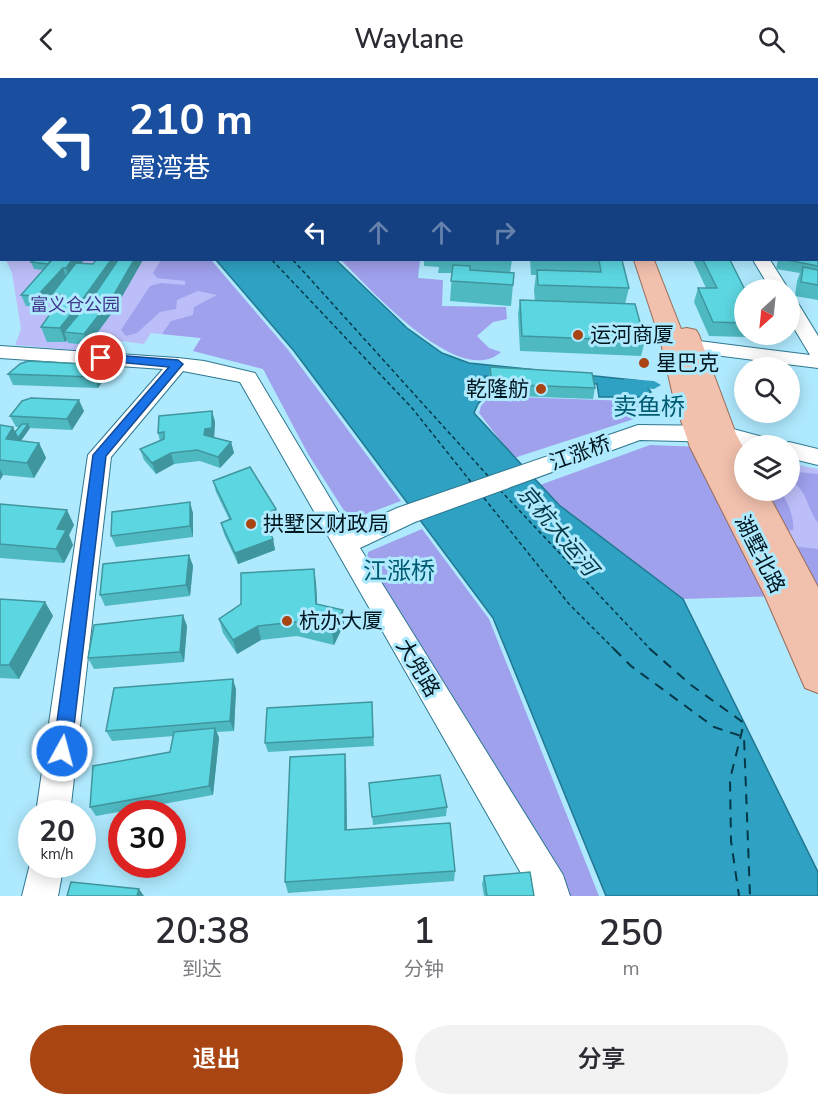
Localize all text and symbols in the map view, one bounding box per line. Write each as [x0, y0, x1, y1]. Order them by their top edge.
text: Waylane [354, 21, 464, 58]
icon: back [30, 23, 63, 56]
icon: search [755, 23, 788, 56]
text: 210 m [129, 92, 253, 149]
icon: left [30, 102, 108, 180]
text: 霞湾巷 [129, 150, 210, 187]
icon: left [299, 216, 332, 249]
icon: ahead [362, 216, 395, 249]
icon: ahead [425, 216, 458, 249]
icon: right [488, 216, 521, 249]
north arrow [734, 279, 800, 345]
map controls [734, 279, 800, 501]
park label: 富义仓公园 [30, 293, 120, 317]
place label: 运河商厦 [590, 321, 674, 349]
marker: 运河商厦 [571, 328, 585, 342]
pin [75, 332, 126, 383]
icon: arrive [84, 341, 117, 374]
place label: 星巴克 [656, 349, 719, 377]
marker: 星巴克 [637, 356, 651, 370]
button: search [734, 357, 800, 423]
place label: 乾隆舫 [466, 375, 529, 403]
marker: 乾隆舫 [534, 382, 548, 396]
district label: 卖鱼桥 [613, 391, 685, 423]
street label: 江涨桥 [546, 429, 614, 477]
button: layers [734, 435, 800, 501]
water label: 京杭大运河 [510, 479, 607, 585]
place label: 拱墅区财政局 [263, 510, 389, 538]
street label: 湖墅北路 [728, 510, 792, 598]
marker: 拱墅区财政局 [244, 517, 258, 531]
district label: 江涨桥 [363, 555, 435, 587]
place label: 杭办大厦 [299, 607, 383, 635]
marker: 杭办大厦 [280, 614, 294, 628]
street label: 大兜路 [390, 634, 446, 702]
position arrow [30, 719, 94, 783]
speed limit sign: 30 [108, 800, 186, 878]
text: 20 [39, 811, 75, 852]
text: km/h [40, 844, 74, 864]
text: 20:38 [155, 907, 250, 956]
text: 1 [413, 907, 435, 956]
text: 250 [599, 909, 663, 958]
text: m [622, 955, 640, 982]
text: 到达 [182, 956, 222, 983]
text: 分钟 [404, 956, 444, 983]
button: 退出 [30, 1025, 403, 1094]
button: 分享 [415, 1025, 788, 1094]

